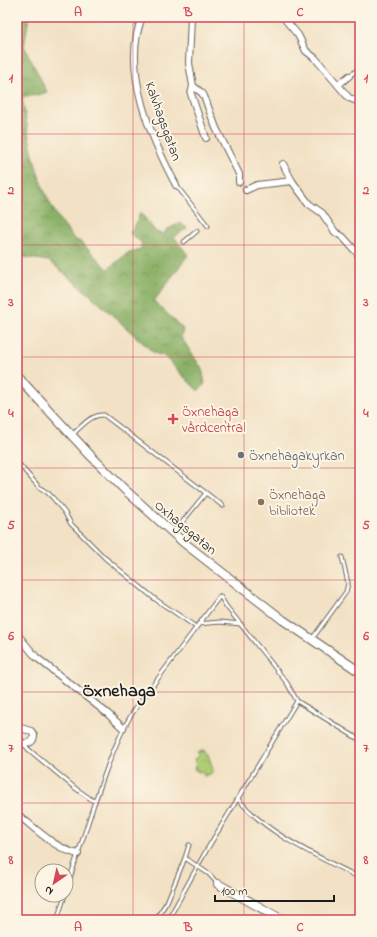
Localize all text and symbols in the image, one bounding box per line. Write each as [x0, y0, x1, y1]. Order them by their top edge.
text: A [74, 3, 82, 22]
text: B [183, 3, 193, 22]
text: C [296, 3, 304, 22]
text: 1 [9, 69, 14, 88]
text: 1 [364, 69, 369, 88]
street label: Kalvhagsgatan [138, 79, 187, 164]
text: 2 [7, 181, 15, 200]
text: 2 [362, 181, 370, 200]
text: 3 [7, 293, 14, 312]
text: 3 [362, 293, 369, 312]
place label: Öxnehaga vårdcentral [182, 402, 246, 439]
text: 4 [7, 404, 14, 423]
text: 4 [362, 404, 369, 423]
marker: Öxnehaga vårdcentral [167, 413, 179, 425]
place label: Öxnehagakyrkan [249, 446, 345, 468]
marker: Öxnehagakyrkan [236, 450, 246, 460]
place label: Öxnehaga bibliotek [269, 485, 326, 522]
street label: Oxhagsgatan [148, 496, 221, 561]
marker: Öxnehaga bibliotek [256, 497, 266, 507]
text: 5 [7, 516, 15, 535]
text: 5 [362, 516, 370, 535]
text: 6 [7, 627, 14, 646]
text: 6 [362, 627, 369, 646]
district label: Öxnehaga [83, 679, 156, 706]
text: 7 [8, 739, 14, 758]
text: 7 [363, 739, 369, 758]
text: 8 [8, 851, 14, 870]
text: 8 [363, 851, 369, 870]
north arrow [34, 863, 74, 903]
scale bar [215, 877, 334, 903]
text: N [41, 882, 57, 899]
text: 100 m [221, 883, 248, 901]
text: A [74, 918, 82, 937]
text: B [183, 918, 193, 937]
text: C [296, 918, 304, 937]

